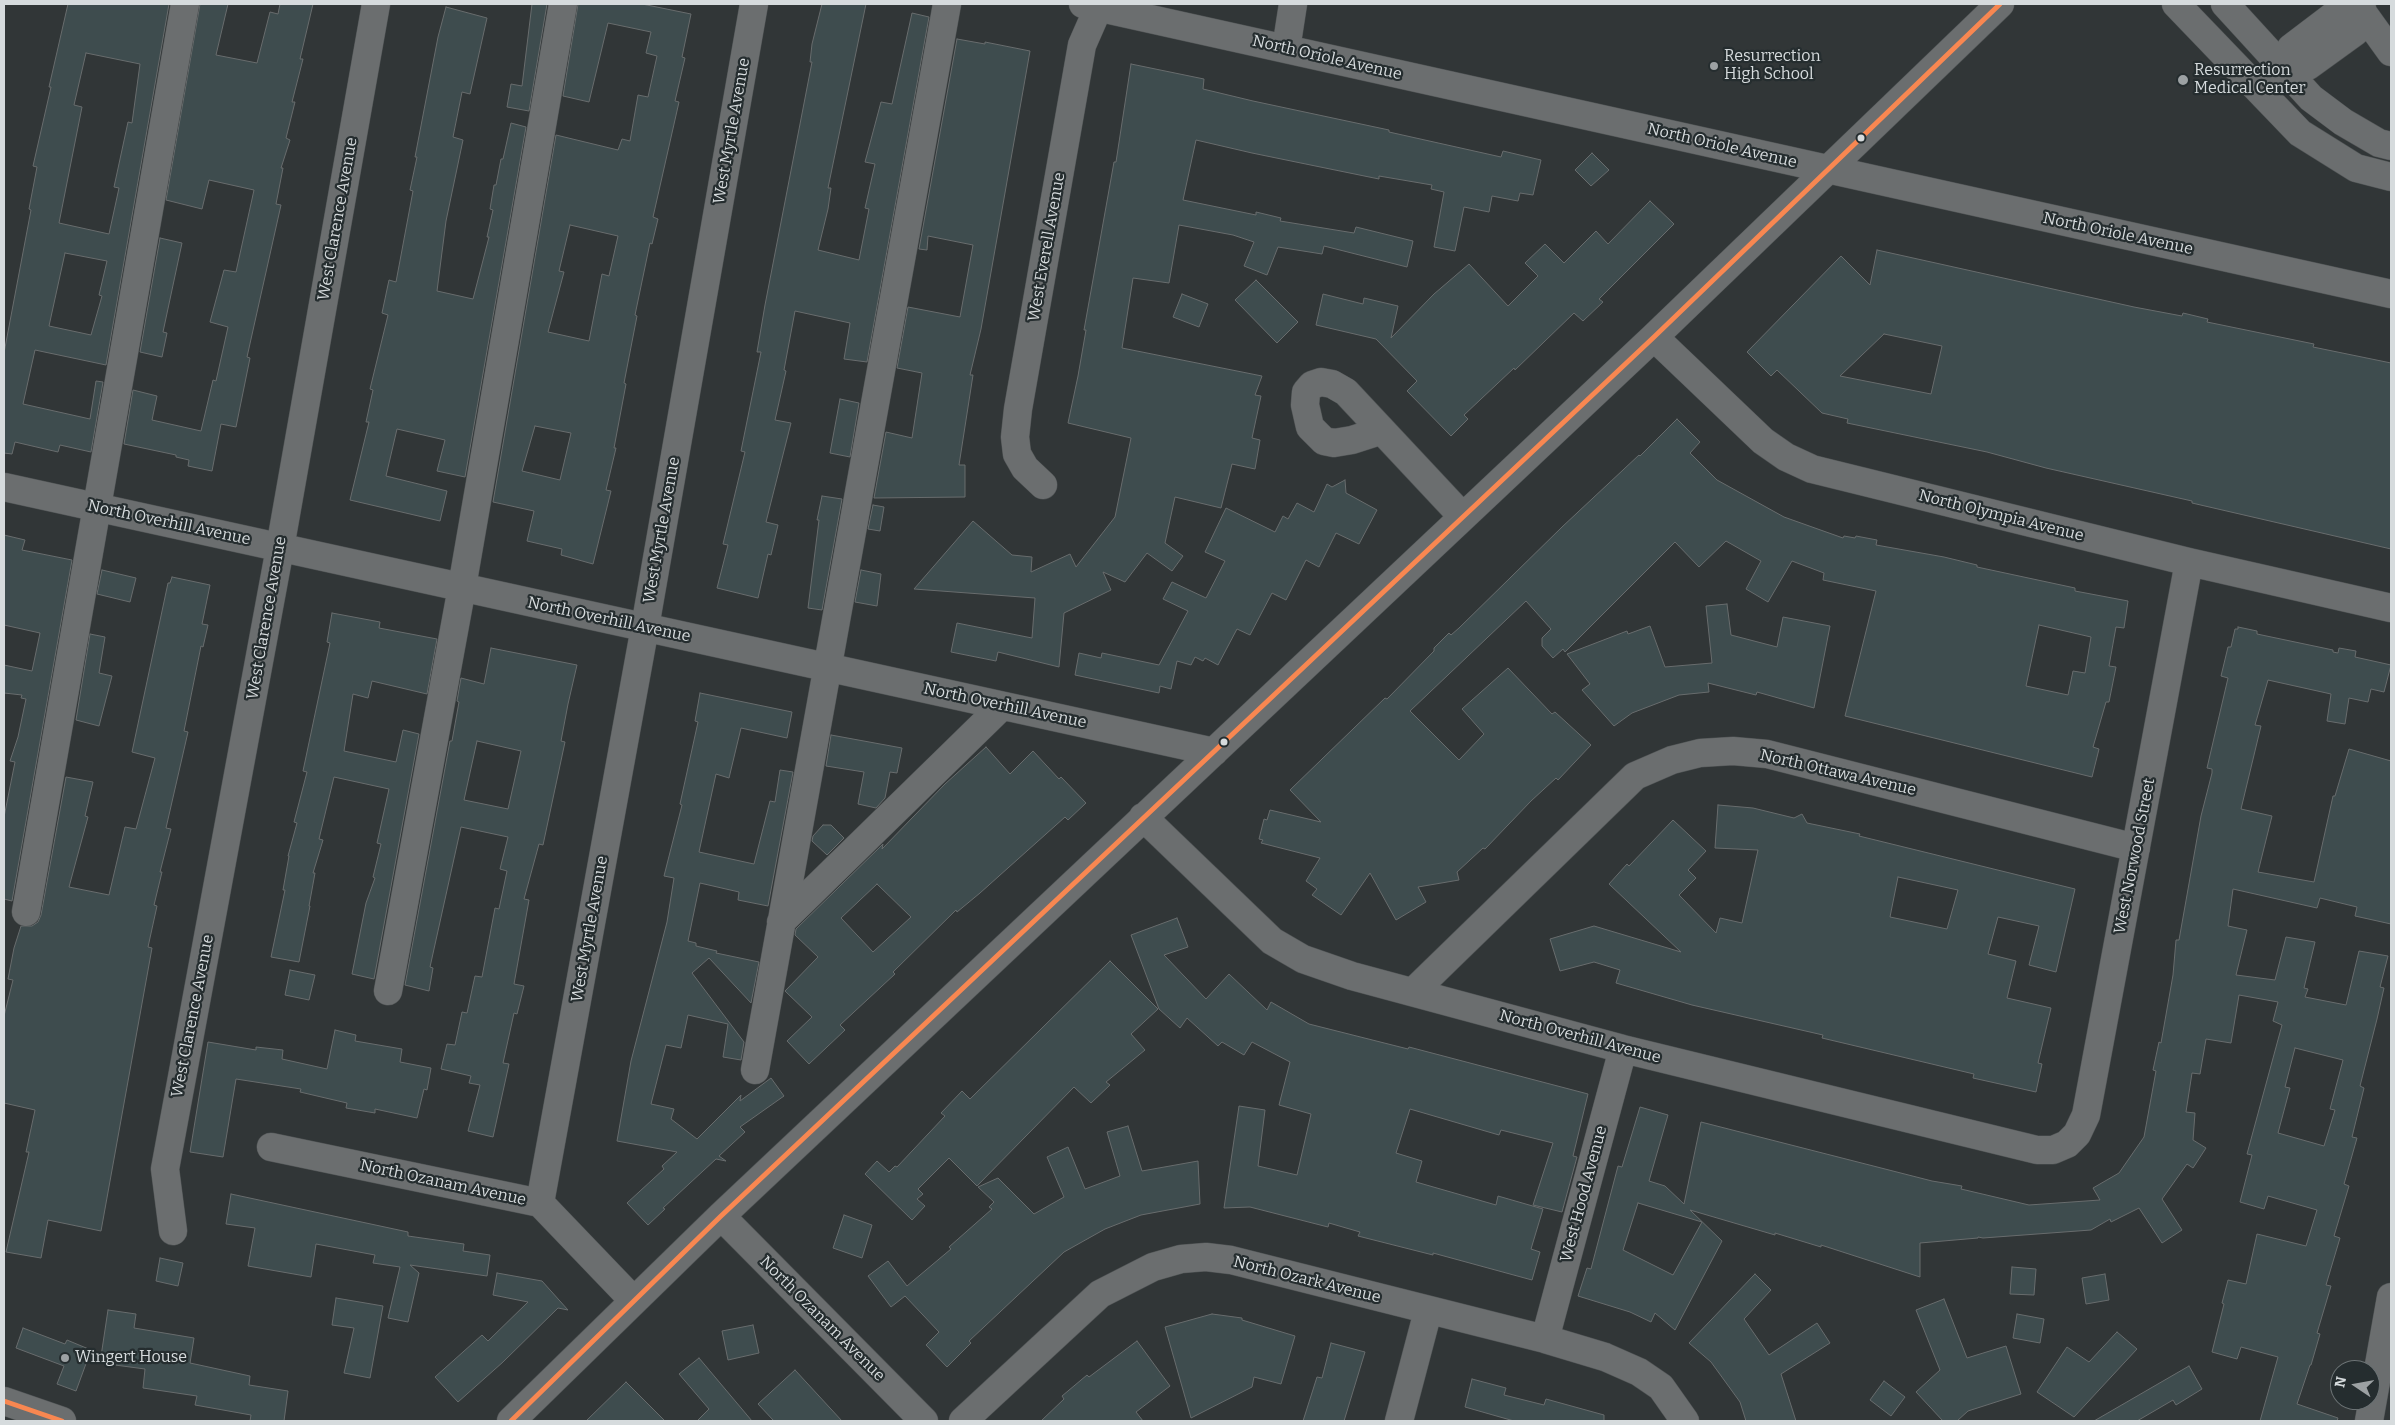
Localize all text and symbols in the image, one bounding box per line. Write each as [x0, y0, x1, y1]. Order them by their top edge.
street label: North Oriole Avenue [1250, 31, 1404, 85]
place label: Resurrection High School [1724, 47, 1821, 85]
street label: West Myrtle Avenue [710, 56, 754, 206]
marker: Resurrection High School [1708, 60, 1720, 72]
place label: Resurrection Medical Center [2194, 61, 2306, 99]
marker: Resurrection Medical Center [2176, 73, 2190, 87]
street label: North Oriole Avenue [1645, 119, 1799, 173]
unlabelled marker [1856, 133, 1866, 143]
street label: West Clarence Avenue [314, 136, 362, 302]
street label: West Everell Avenue [1024, 171, 1070, 323]
street label: North Oriole Avenue [2041, 209, 2195, 259]
street label: West Myrtle Avenue [640, 455, 684, 605]
street label: North Olympia Avenue [1916, 486, 2086, 546]
street label: North Overhill Avenue [86, 496, 252, 550]
street label: West Clarence Avenue [243, 535, 291, 701]
street label: North Overhill Avenue [526, 593, 692, 647]
street label: North Overhill Avenue [922, 679, 1088, 733]
unlabelled marker [1219, 737, 1229, 747]
street label: North Ottawa Avenue [1758, 746, 1918, 800]
street label: West Norwood Street [2110, 777, 2160, 935]
street label: West Myrtle Avenue [568, 854, 612, 1004]
street label: West Clarence Avenue [168, 933, 218, 1099]
street label: North Overhill Avenue [1497, 1006, 1663, 1068]
street label: West Hood Avenue [1557, 1124, 1611, 1264]
street label: North Ozanam Avenue [358, 1156, 528, 1210]
street label: North Ozanam Avenue [755, 1252, 889, 1386]
street label: North Ozark Avenue [1231, 1252, 1383, 1308]
place label: Wingert House [75, 1348, 187, 1368]
marker: Wingert House [59, 1352, 71, 1364]
north arrow [2330, 1360, 2380, 1410]
text: N [2331, 1375, 2350, 1389]

